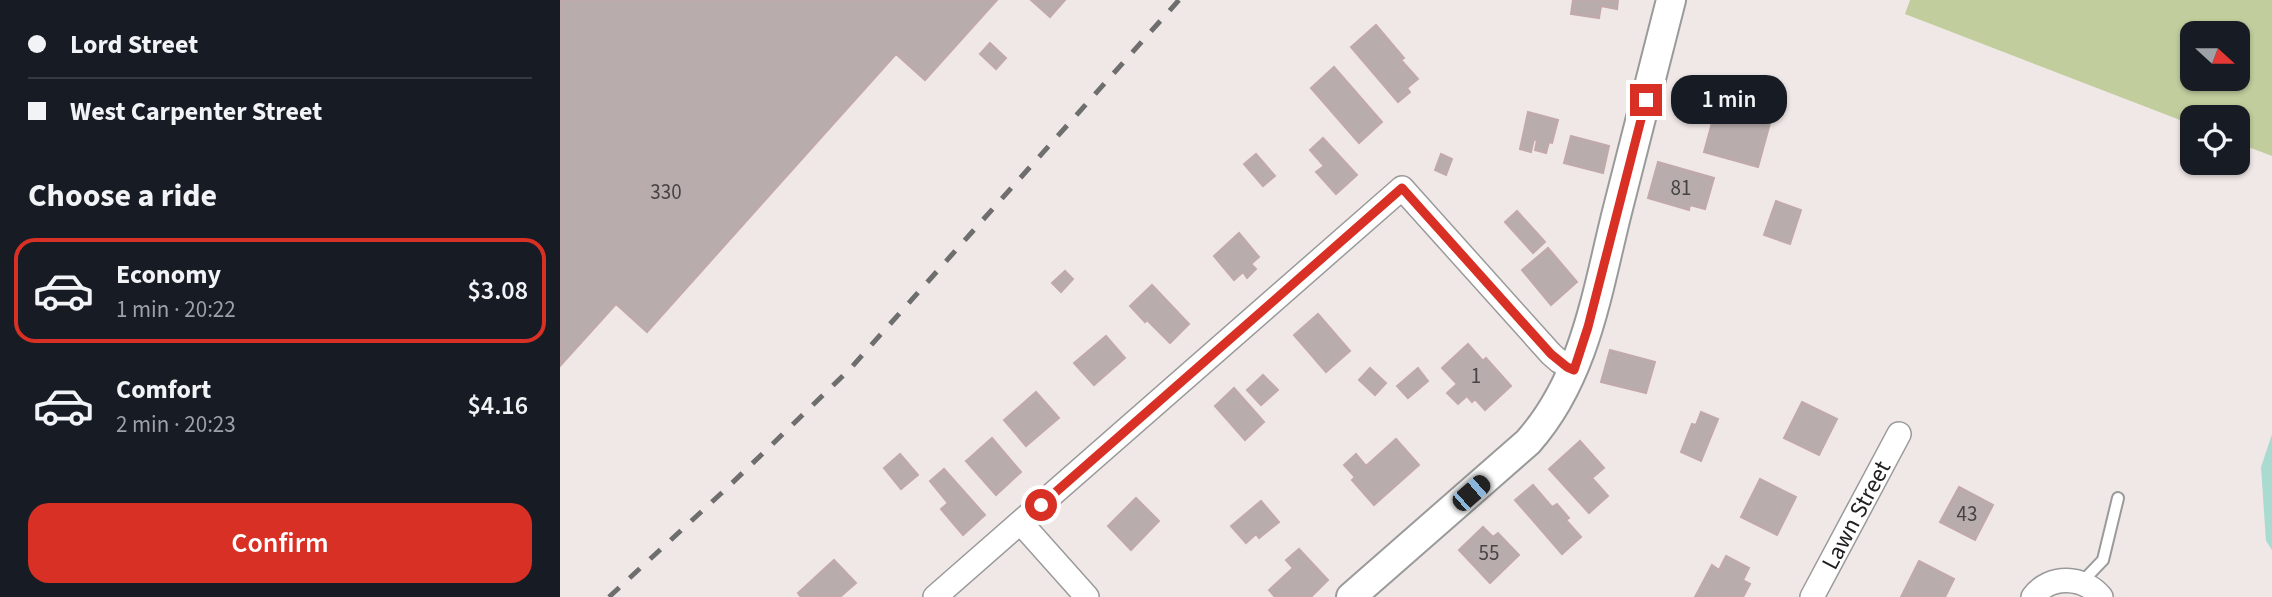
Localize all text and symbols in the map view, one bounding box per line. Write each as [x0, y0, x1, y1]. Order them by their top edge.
north arrow [2180, 21, 2250, 91]
map controls [2180, 21, 2250, 175]
text: Lord Street [70, 26, 198, 63]
callout: 1 min [1670, 76, 1786, 124]
text: 1 min [1702, 83, 1756, 116]
route end [1630, 84, 1662, 116]
text: West Carpenter Street [70, 93, 322, 130]
button: locate [2180, 105, 2250, 175]
text: Choose a ride [28, 173, 217, 219]
house number: 81 [1671, 173, 1691, 203]
house number: 330 [650, 177, 682, 207]
text: Economy [116, 256, 221, 293]
icon: car [32, 259, 95, 322]
text: $3.08 [467, 272, 528, 309]
text: 1 min · 20:22 [116, 293, 236, 326]
house number: 1 [1471, 361, 1481, 391]
text: Comfort [116, 371, 211, 408]
icon: car [32, 374, 95, 437]
text: $4.16 [467, 387, 528, 424]
text: 2 min · 20:23 [116, 408, 236, 441]
street label: Lawn Street [1813, 454, 1900, 576]
car [1449, 471, 1494, 515]
route start [1025, 489, 1057, 521]
house number: 43 [1957, 499, 1977, 529]
button: Confirm [28, 503, 532, 583]
house number: 55 [1479, 538, 1499, 568]

